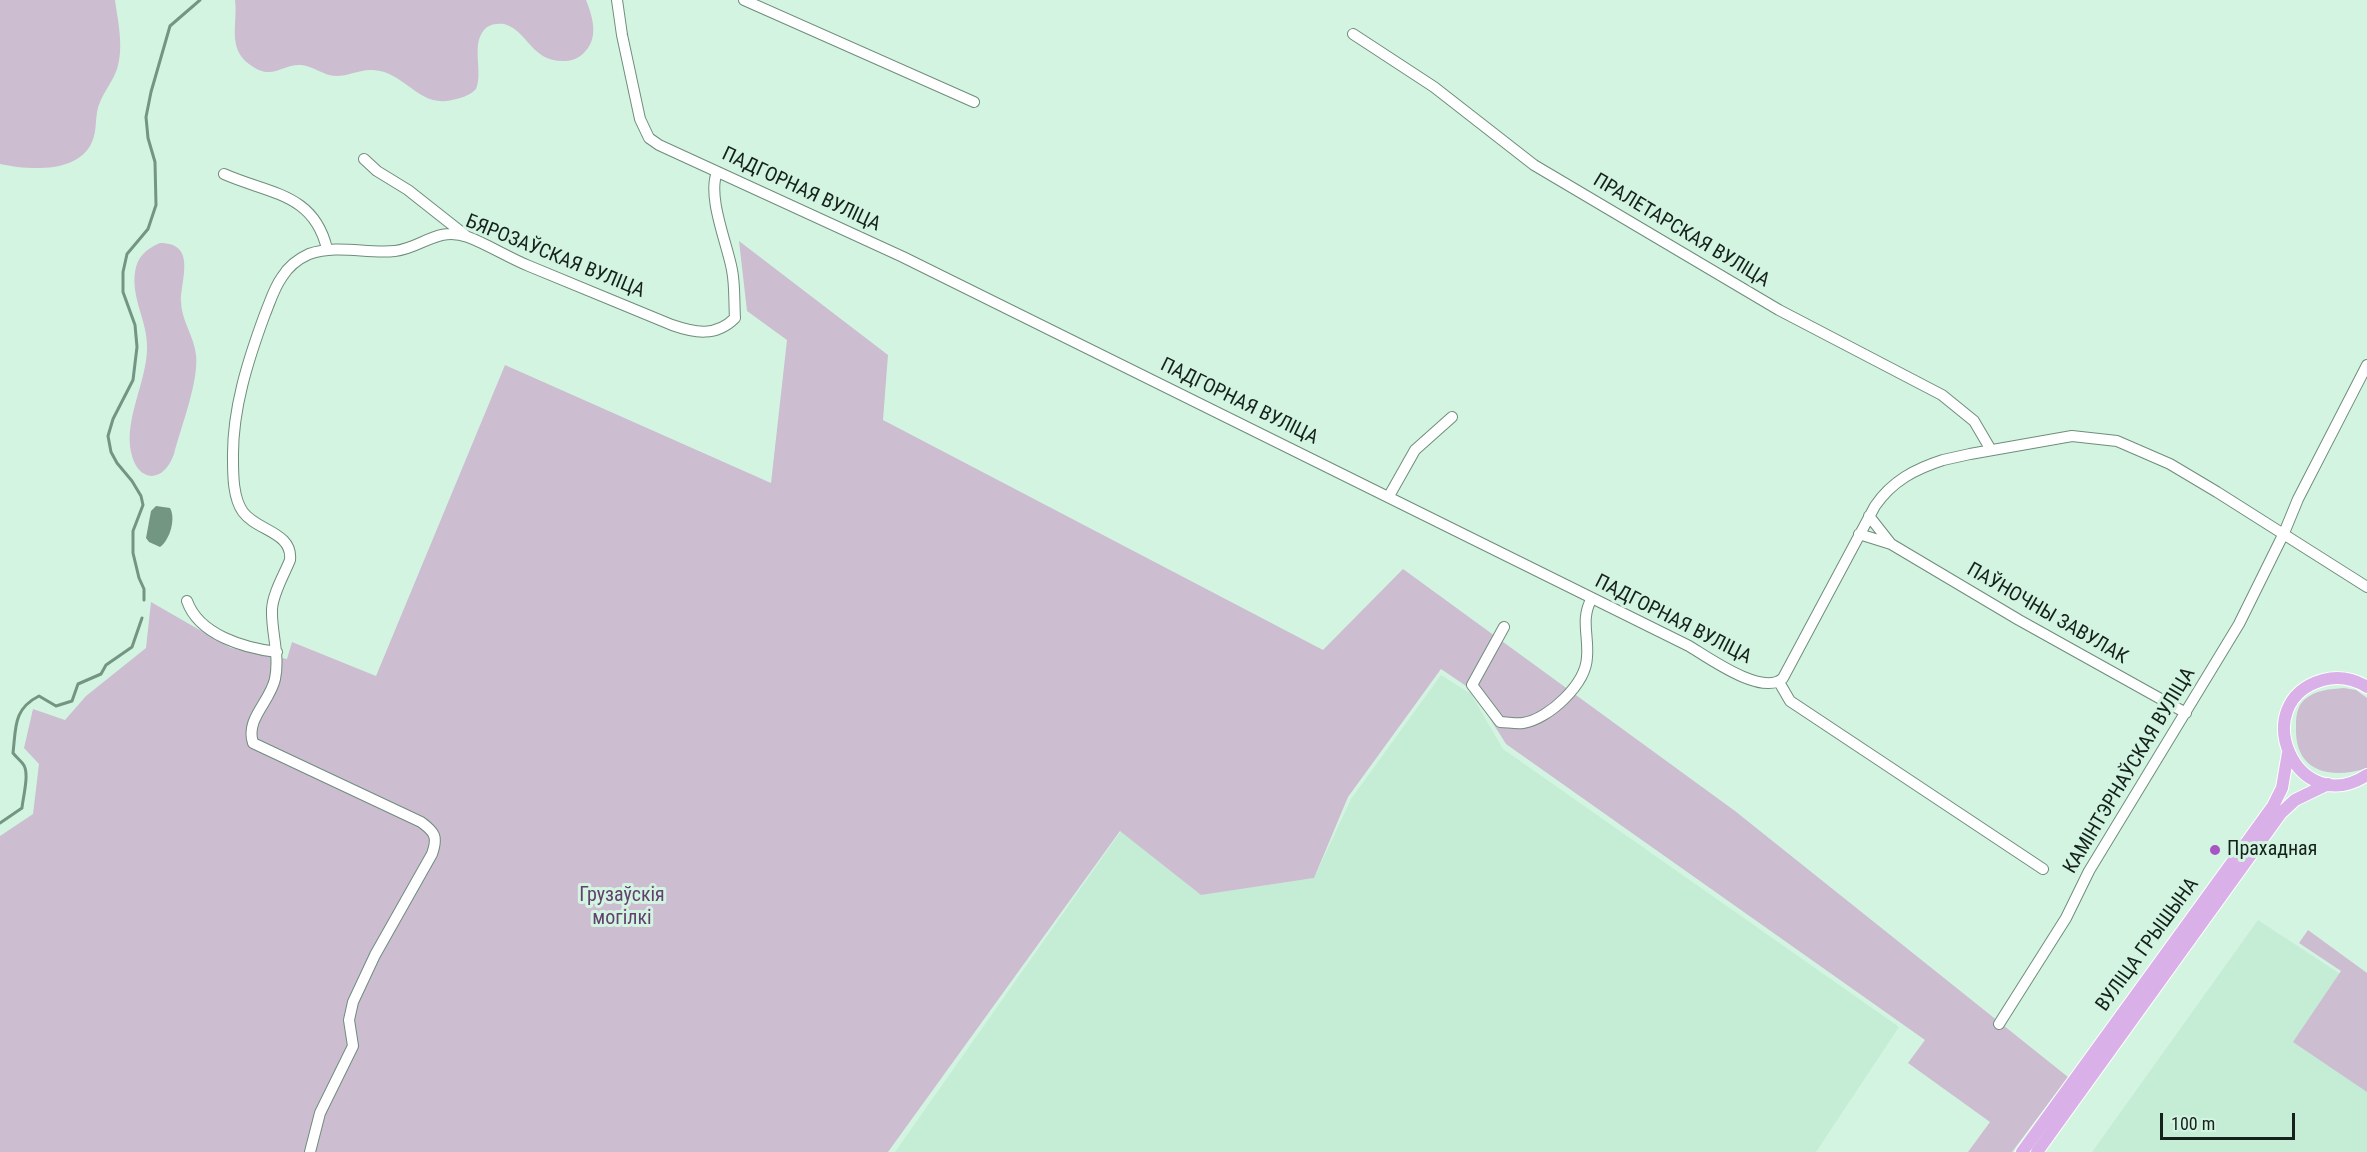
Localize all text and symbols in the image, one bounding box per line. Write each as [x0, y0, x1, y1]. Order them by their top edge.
street label: ПАДГОРНАЯ ВУЛІЦА [718, 143, 884, 237]
street label: ПРАЛЕТАРСКАЯ ВУЛІЦА [1588, 169, 1774, 293]
street label: БЯРОЗАЎСКАЯ ВУЛІЦА [462, 210, 648, 304]
street label: ПАДГОРНАЯ ВУЛІЦА [1156, 353, 1322, 451]
street label: ПАЎНОЧНЫ ЗАВУЛАК [1962, 558, 2132, 670]
street label: ПАДГОРНАЯ ВУЛІЦА [1591, 570, 1755, 670]
street label: КАМІНТЭРНАЎСКАЯ ВУЛІЦА [2059, 664, 2201, 878]
place label: Прахадная [2227, 838, 2317, 862]
marker: Прахадная [2208, 843, 2222, 857]
street label: ВУЛІЦА ГРЫШЫНА [2092, 874, 2204, 1016]
park label: Грузаўскія могілкі [579, 884, 665, 931]
scale bar [2163, 1101, 2298, 1139]
text: 100 m [2171, 1113, 2215, 1134]

